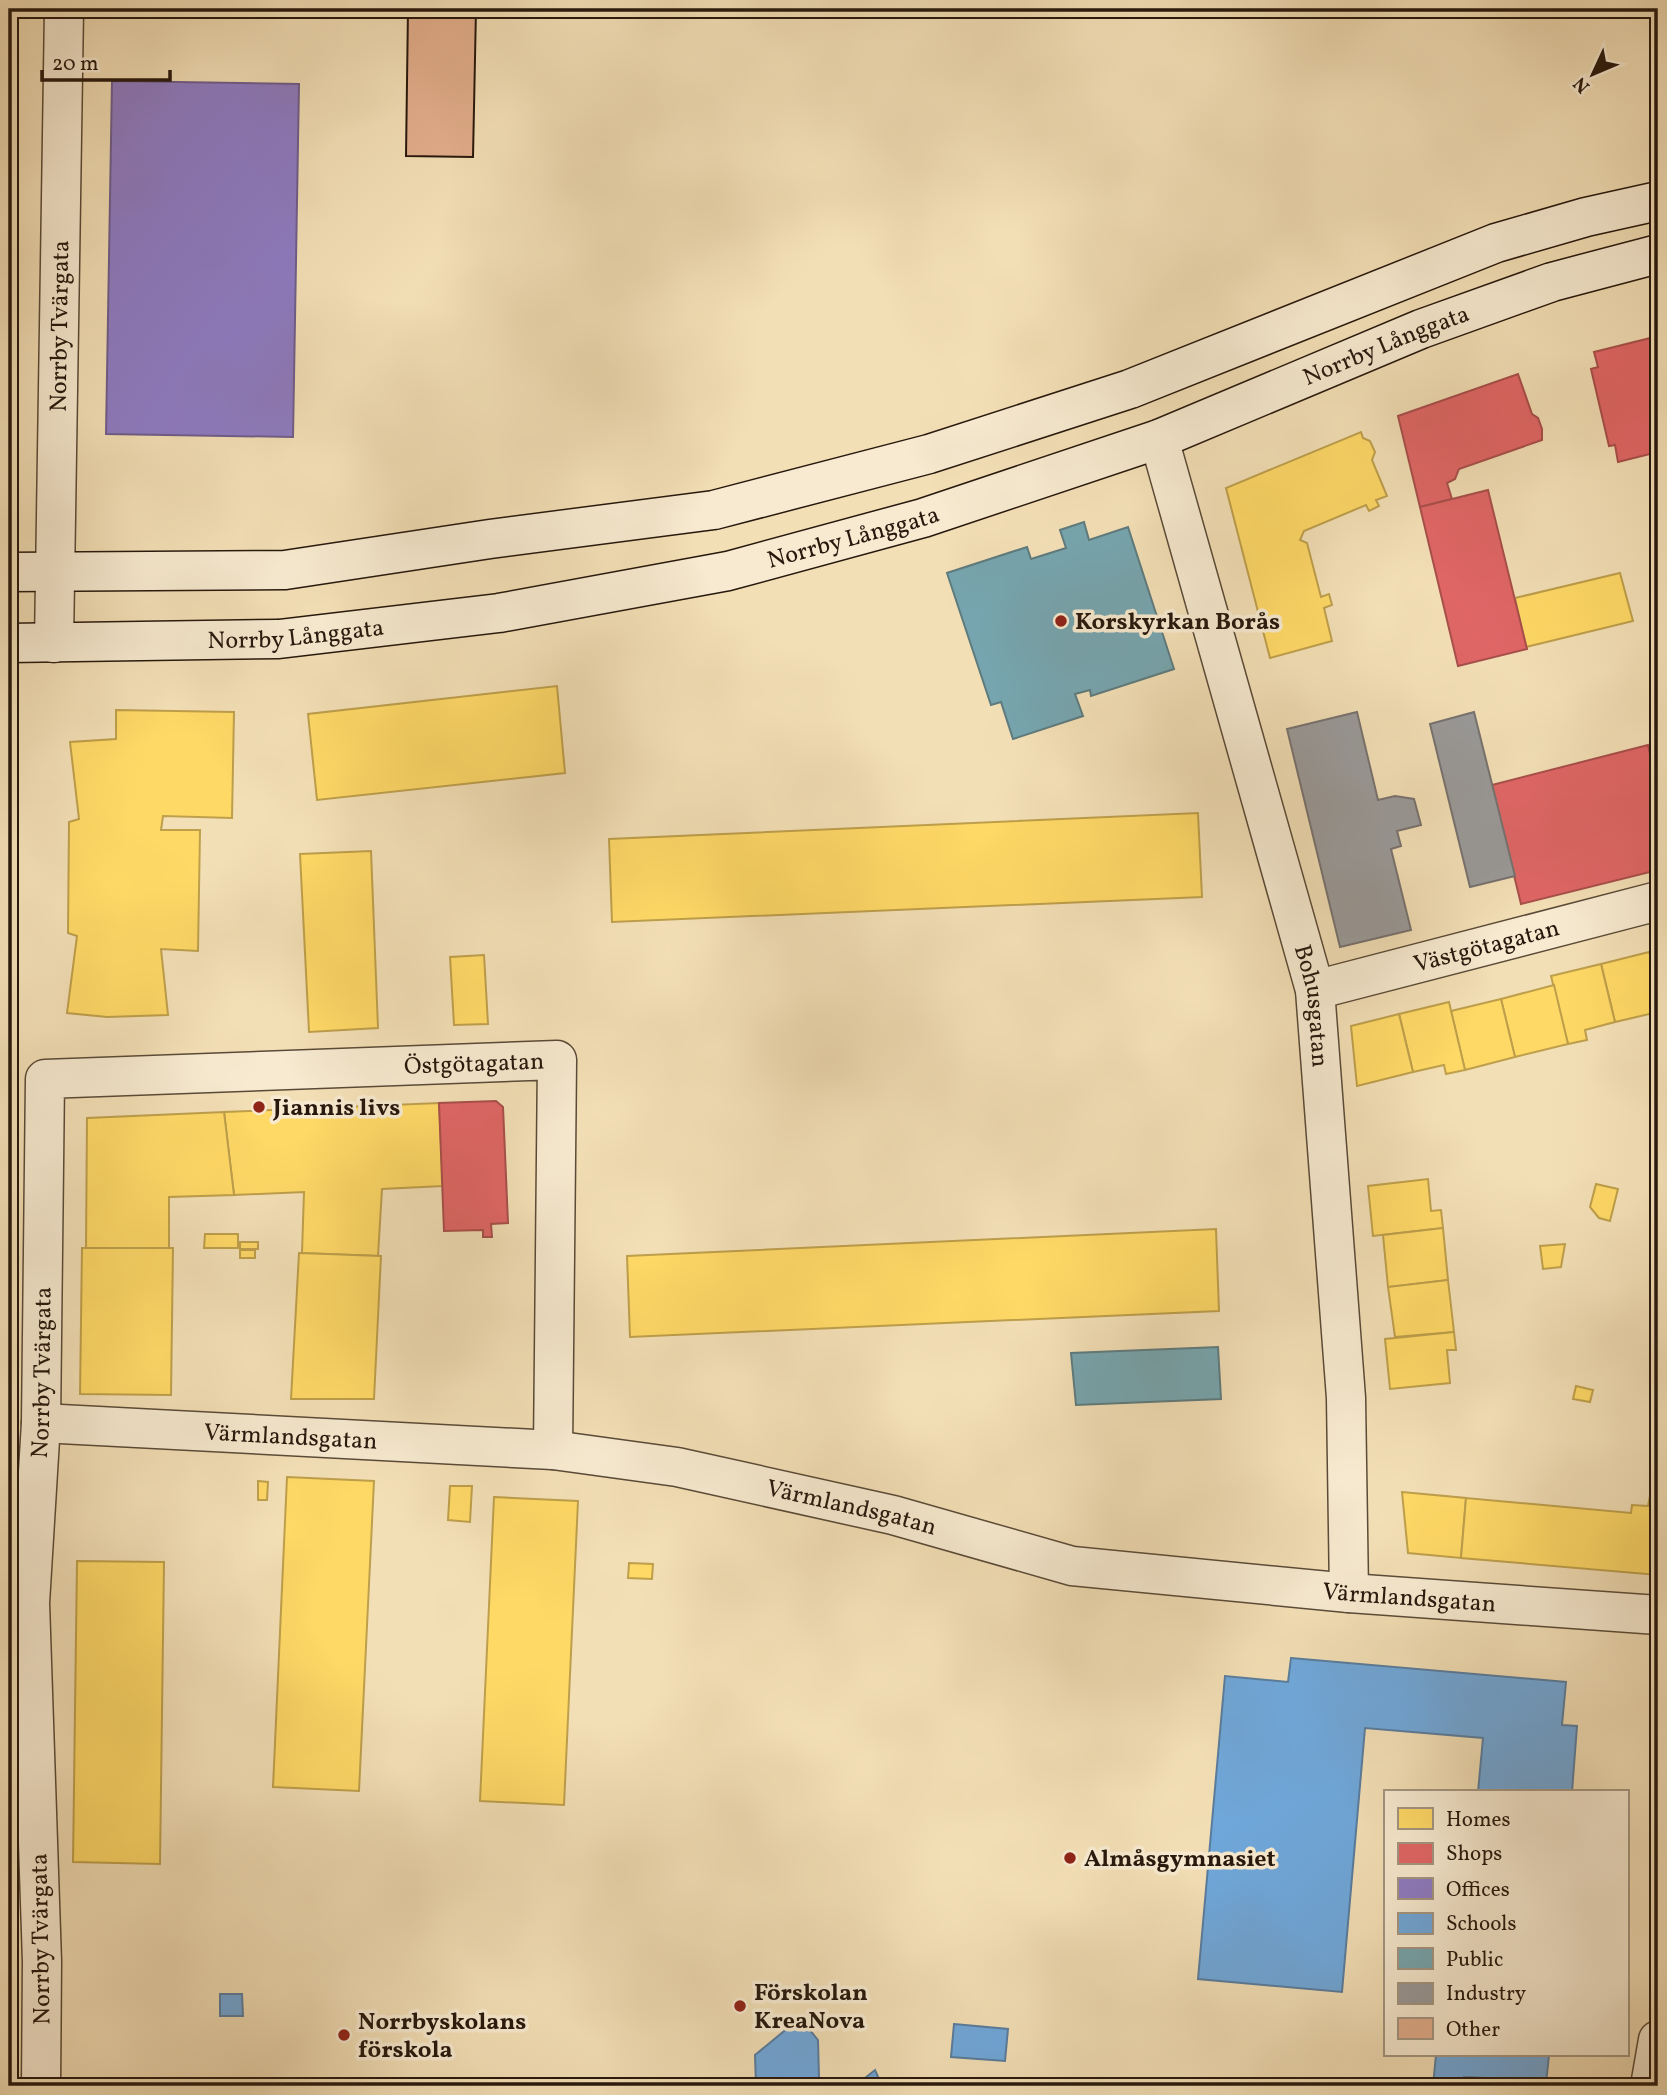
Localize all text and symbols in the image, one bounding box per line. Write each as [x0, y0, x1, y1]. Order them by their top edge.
scale bar [42, 38, 170, 82]
north arrow [1558, 38, 1628, 108]
text: 20 m [52, 50, 98, 79]
text: N [1568, 70, 1596, 98]
street label: Norrby Tvärgata [43, 240, 79, 412]
street label: Norrby Långgata [1298, 298, 1474, 396]
street label: Norrby Långgata [764, 499, 944, 579]
place label: Korskyrkan Borås [1075, 606, 1280, 640]
street label: Norrby Långgata [207, 612, 386, 659]
marker: Korskyrkan Borås [1053, 613, 1069, 629]
street label: Västgötagatan [1410, 912, 1563, 983]
street label: Bohusgatan [1284, 941, 1336, 1069]
street label: Östgötagatan [403, 1045, 545, 1085]
place label: Jiannis livs [272, 1092, 400, 1126]
marker: Jiannis livs [251, 1099, 267, 1115]
street label: Norrby Tvärgata [24, 1286, 62, 1460]
street label: Värmlandsgatan [203, 1417, 378, 1460]
street label: Värmlandsgatan [763, 1472, 940, 1546]
street label: Värmlandsgatan [1321, 1575, 1497, 1622]
legend [1384, 1790, 1628, 2056]
text: Homes [1446, 1806, 1511, 1835]
text: Shops [1446, 1840, 1502, 1869]
place label: Almåsgymnasiet [1084, 1843, 1276, 1877]
marker: Almåsgymnasiet [1062, 1850, 1078, 1866]
street label: Norrby Tvärgata [24, 1853, 60, 2025]
text: Offices [1446, 1876, 1510, 1905]
text: Schools [1446, 1910, 1516, 1939]
text: Public [1446, 1946, 1503, 1975]
place label: Förskolan KreaNova [754, 1977, 868, 2039]
text: Industry [1446, 1980, 1527, 2009]
marker: Förskolan KreaNova [732, 1998, 748, 2014]
place label: Norrbyskolans förskola [358, 2006, 526, 2068]
text: Other [1446, 2016, 1500, 2045]
marker: Norrbyskolans förskola [336, 2027, 352, 2043]

